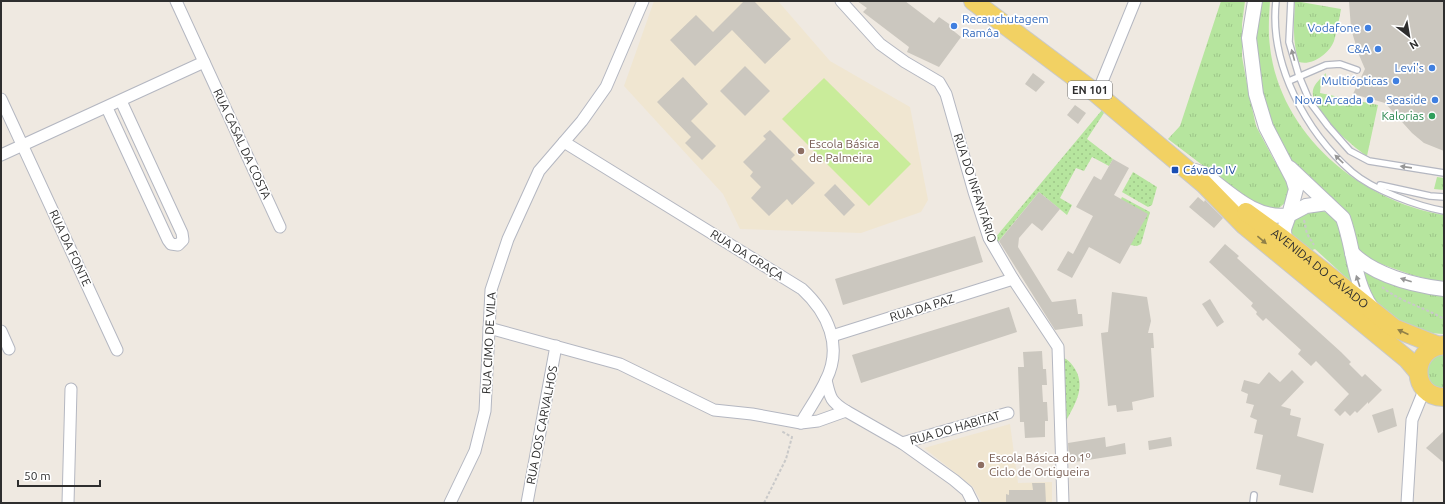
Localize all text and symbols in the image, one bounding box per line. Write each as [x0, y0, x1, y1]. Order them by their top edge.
place label: Recauchutagem Ramôa [962, 12, 1049, 39]
north arrow [1389, 16, 1429, 56]
marker: Recauchutagem Ramôa [949, 21, 959, 31]
place label: Vodafone [1308, 21, 1360, 34]
marker: Vodafone [1363, 23, 1373, 33]
text: N [1408, 37, 1421, 52]
place label: C&A [1347, 42, 1370, 55]
marker: C&A [1373, 44, 1383, 54]
one-way arrow [1290, 49, 1296, 61]
place label: Levi's [1394, 61, 1424, 74]
marker: Levi's [1427, 63, 1437, 73]
place label: Multiópticas [1321, 74, 1388, 87]
marker: Multiópticas [1391, 76, 1401, 86]
road number: EN 101 [1068, 81, 1112, 99]
street label: RUA CASAL DA COSTA [211, 87, 274, 201]
place label: Nova Arcada [1294, 93, 1362, 106]
place label: Seaside [1386, 93, 1427, 106]
marker: Nova Arcada [1365, 95, 1375, 105]
marker: Seaside [1430, 95, 1440, 105]
place label: Kalorias [1382, 109, 1424, 122]
marker: Kalorias [1427, 111, 1437, 121]
street label: RUA DO INFANTÁRIO [952, 131, 999, 244]
place label: Escola Básica de Palmeira [809, 137, 879, 164]
marker: Escola Básica de Palmeira [796, 146, 806, 156]
one-way arrow [1334, 154, 1344, 164]
place label: Cávado IV [1183, 163, 1236, 176]
one-way arrow [1400, 164, 1412, 170]
marker: Cávado IV [1170, 165, 1180, 175]
street label: RUA DA FONTE [47, 208, 94, 288]
street label: AVENIDA DO CÁVADO [1269, 226, 1371, 311]
street label: RUA DA GRAÇA [708, 227, 786, 282]
one-way arrow [1258, 235, 1267, 244]
one-way arrow [1355, 275, 1361, 287]
one-way arrow [1400, 277, 1412, 283]
street label: RUA CIMO DE VILA [479, 292, 498, 394]
street label: RUA DA PAZ [888, 292, 956, 323]
one-way arrow [1397, 329, 1408, 335]
street label: RUA DOS CARVALHOS [524, 364, 559, 485]
street label: RUA DO HABITAT [908, 408, 1002, 447]
place label: Escola Básica do 1º Ciclo de Ortigueira [989, 451, 1091, 478]
marker: Escola Básica do 1º Ciclo de Ortigueira [976, 460, 986, 470]
scale bar [18, 462, 100, 488]
text: 50 m [24, 469, 51, 482]

